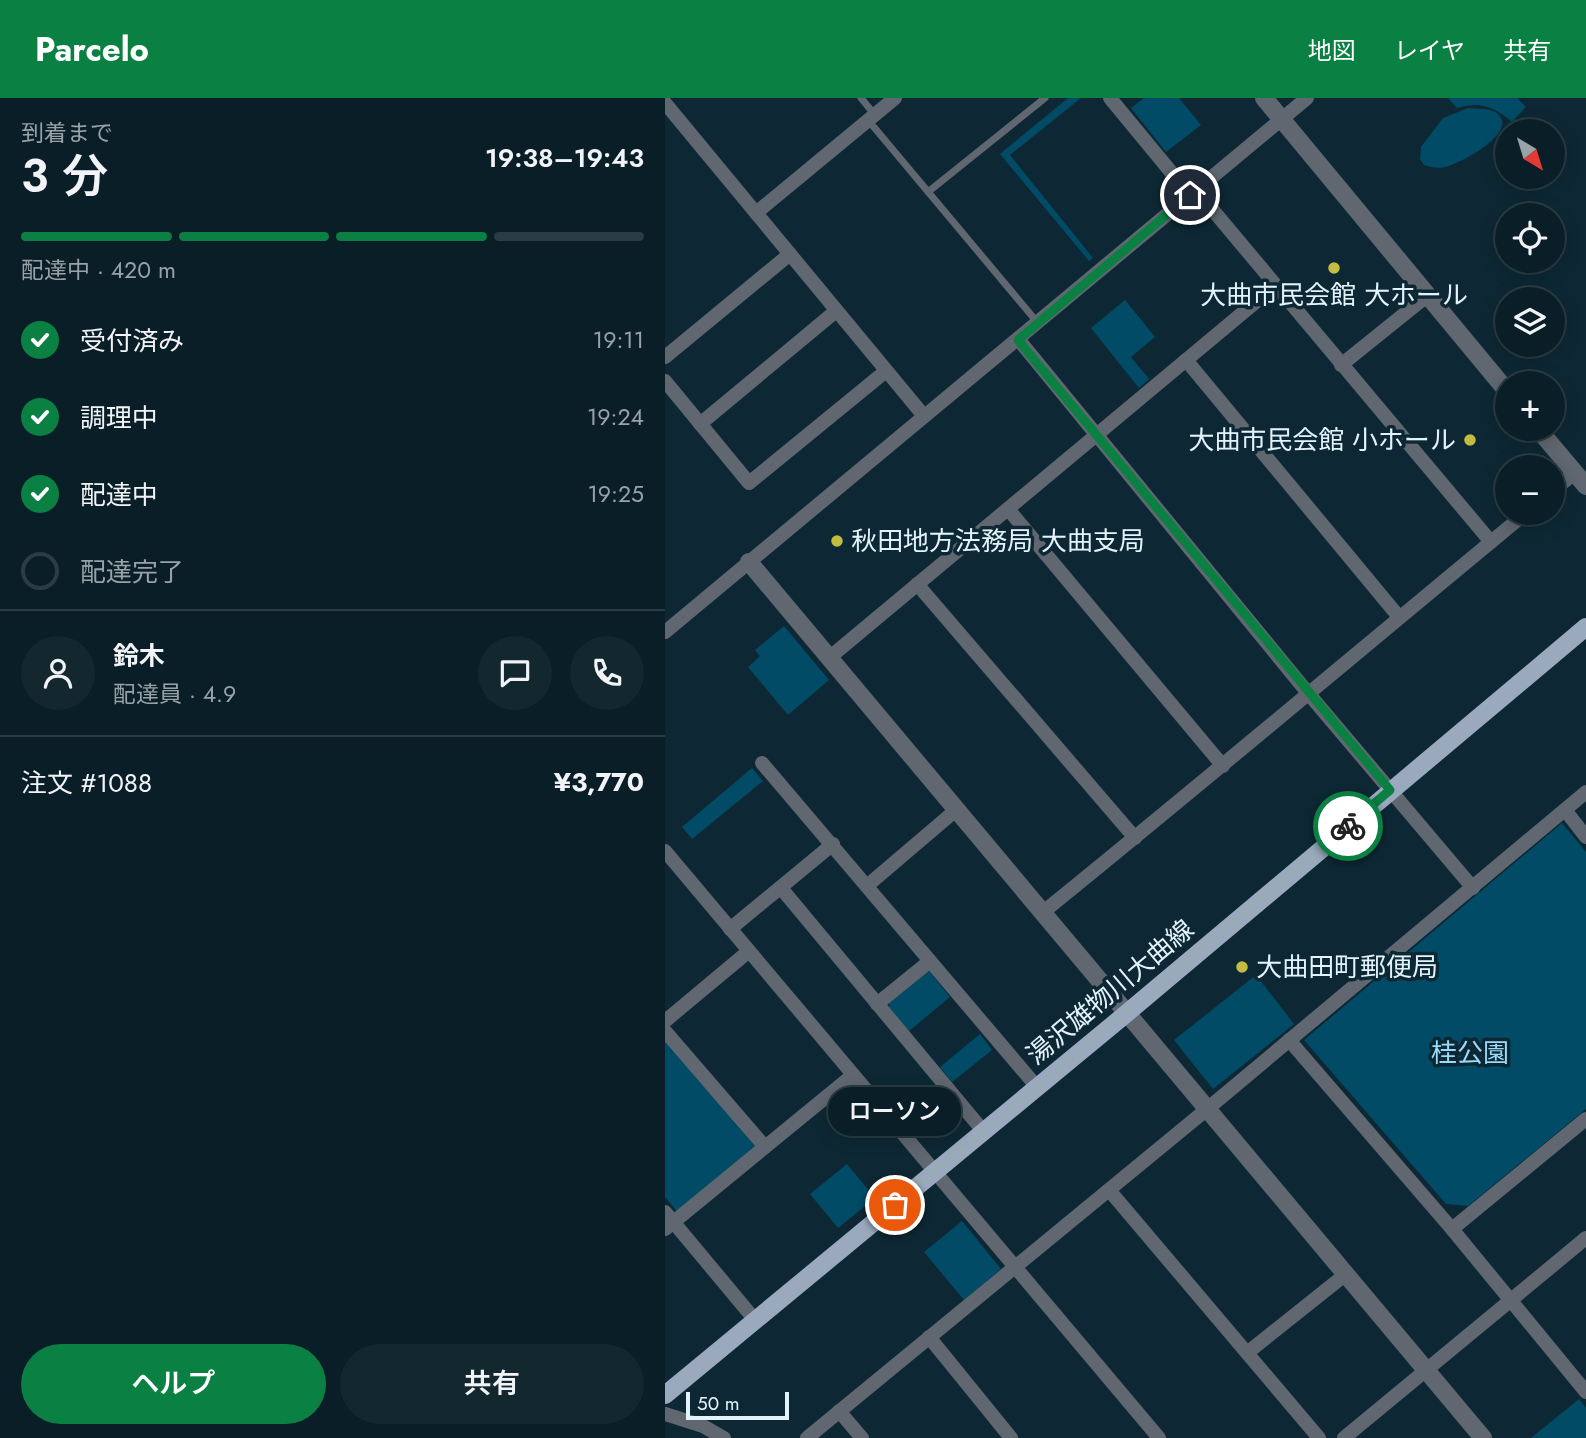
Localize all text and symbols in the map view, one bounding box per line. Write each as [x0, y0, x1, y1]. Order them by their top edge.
text: Parcelo [35, 26, 149, 73]
text: 地図 [1308, 33, 1356, 68]
text: レイヤ [1394, 33, 1465, 68]
text: 共有 [1503, 33, 1551, 68]
text: 到着まで [21, 116, 113, 150]
north arrow [1495, 119, 1565, 189]
map controls [1495, 119, 1565, 525]
text: 19:38–19:43 [485, 139, 644, 177]
text: 3 分 [21, 143, 108, 209]
pin [1160, 165, 1220, 225]
icon: home [1171, 176, 1209, 214]
button: locate [1495, 203, 1565, 273]
text: 配達中 · 420 m [21, 253, 176, 287]
marker: 大曲市民会館 大ホール [1326, 260, 1342, 276]
place label: 大曲市民会館 大ホール [1200, 276, 1468, 314]
button: layers [1495, 287, 1565, 357]
icon: check [21, 321, 59, 359]
text: 受付済み [80, 322, 184, 360]
text: 19:11 [593, 323, 644, 357]
button: + [1495, 371, 1565, 441]
icon: check [21, 398, 59, 436]
text: 調理中 [80, 399, 158, 437]
text: 19:24 [587, 400, 644, 434]
place label: 大曲市民会館 小ホール [1188, 421, 1456, 459]
marker: 大曲市民会館 小ホール [1462, 432, 1478, 448]
button: − [1495, 455, 1565, 525]
icon: check [21, 475, 59, 513]
text: 配達中 [80, 476, 158, 514]
text: 19:25 [587, 477, 644, 511]
place label: 秋田地方法務局 大曲支局 [851, 522, 1145, 560]
marker: 秋田地方法務局 大曲支局 [829, 533, 845, 549]
text: 配達完了 [80, 553, 184, 591]
button: person [21, 636, 95, 710]
button: chat [478, 636, 552, 710]
button: phone [570, 636, 644, 710]
text: 鈴木 [113, 637, 165, 675]
text: 配達員 · 4.9 [113, 677, 236, 711]
text: ¥3,770 [554, 763, 644, 801]
text: 注文 #1088 [21, 764, 152, 802]
courier [1313, 791, 1383, 861]
icon: bike [1329, 807, 1367, 845]
street label: 湯沢雄物川大曲線 [1018, 911, 1202, 1073]
place label: 大曲田町郵便局 [1256, 948, 1438, 986]
marker: 大曲田町郵便局 [1234, 959, 1250, 975]
park label: 桂公園 [1431, 1034, 1509, 1072]
callout: ローソン [828, 1086, 961, 1135]
text: ローソン [849, 1094, 941, 1128]
pin [865, 1175, 925, 1235]
icon: bag [876, 1186, 914, 1224]
button: ヘルプ [21, 1344, 326, 1424]
button: 共有 [340, 1344, 644, 1424]
scale bar [686, 1389, 789, 1421]
text: 50 m [697, 1390, 740, 1417]

